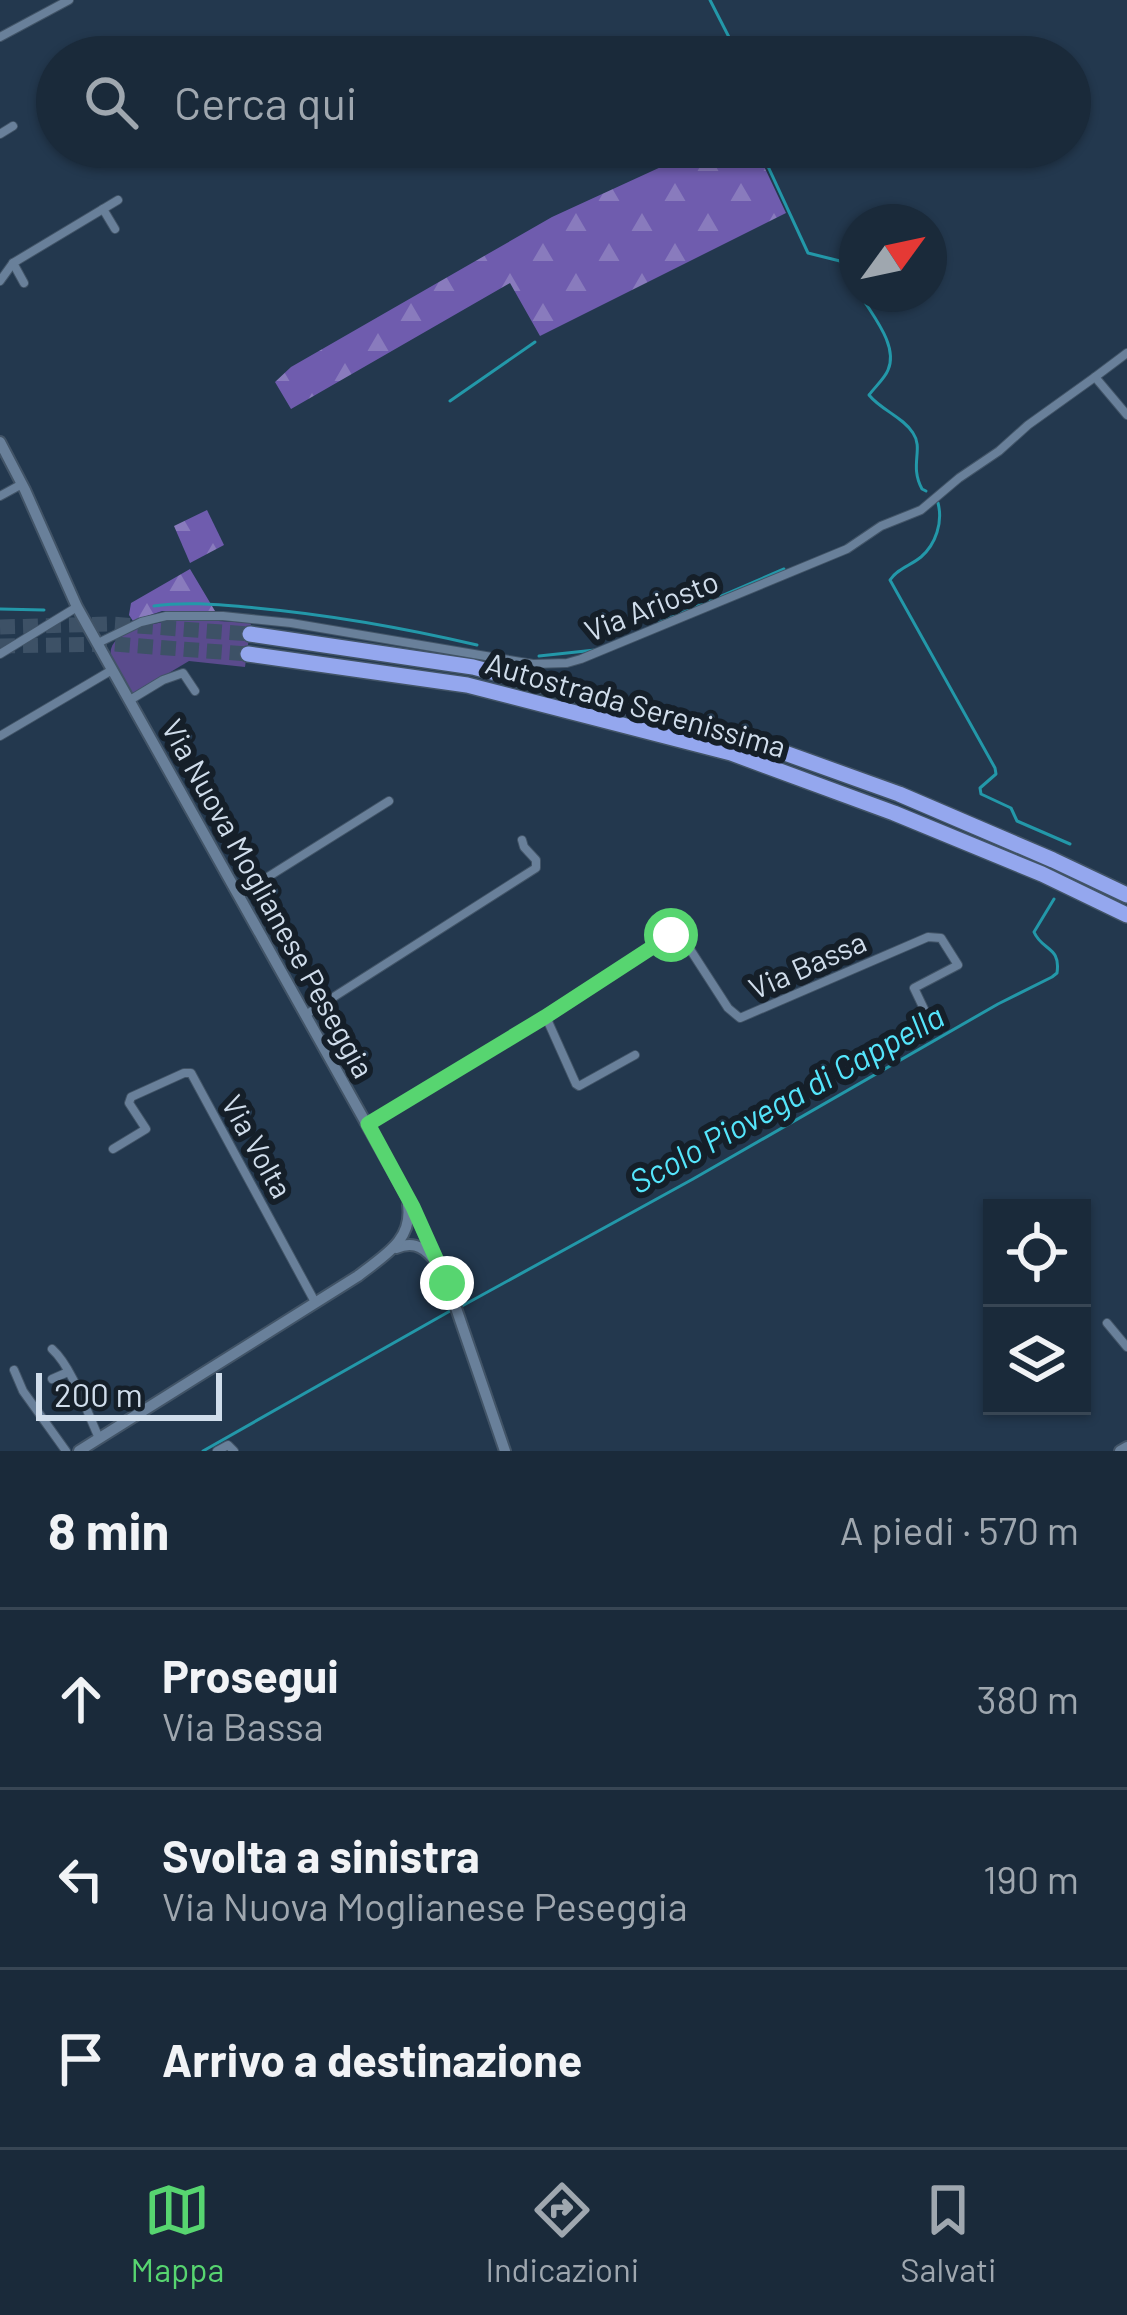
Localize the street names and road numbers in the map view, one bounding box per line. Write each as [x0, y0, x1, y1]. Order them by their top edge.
street label: Via Ariosto [579, 562, 723, 648]
street label: Autostrada Serenissima [482, 644, 790, 764]
street label: Via Nuova Moglianese Peseggia [155, 712, 383, 1084]
street label: Via Bassa [743, 922, 871, 1006]
street label: Via Volta [215, 1088, 301, 1204]

